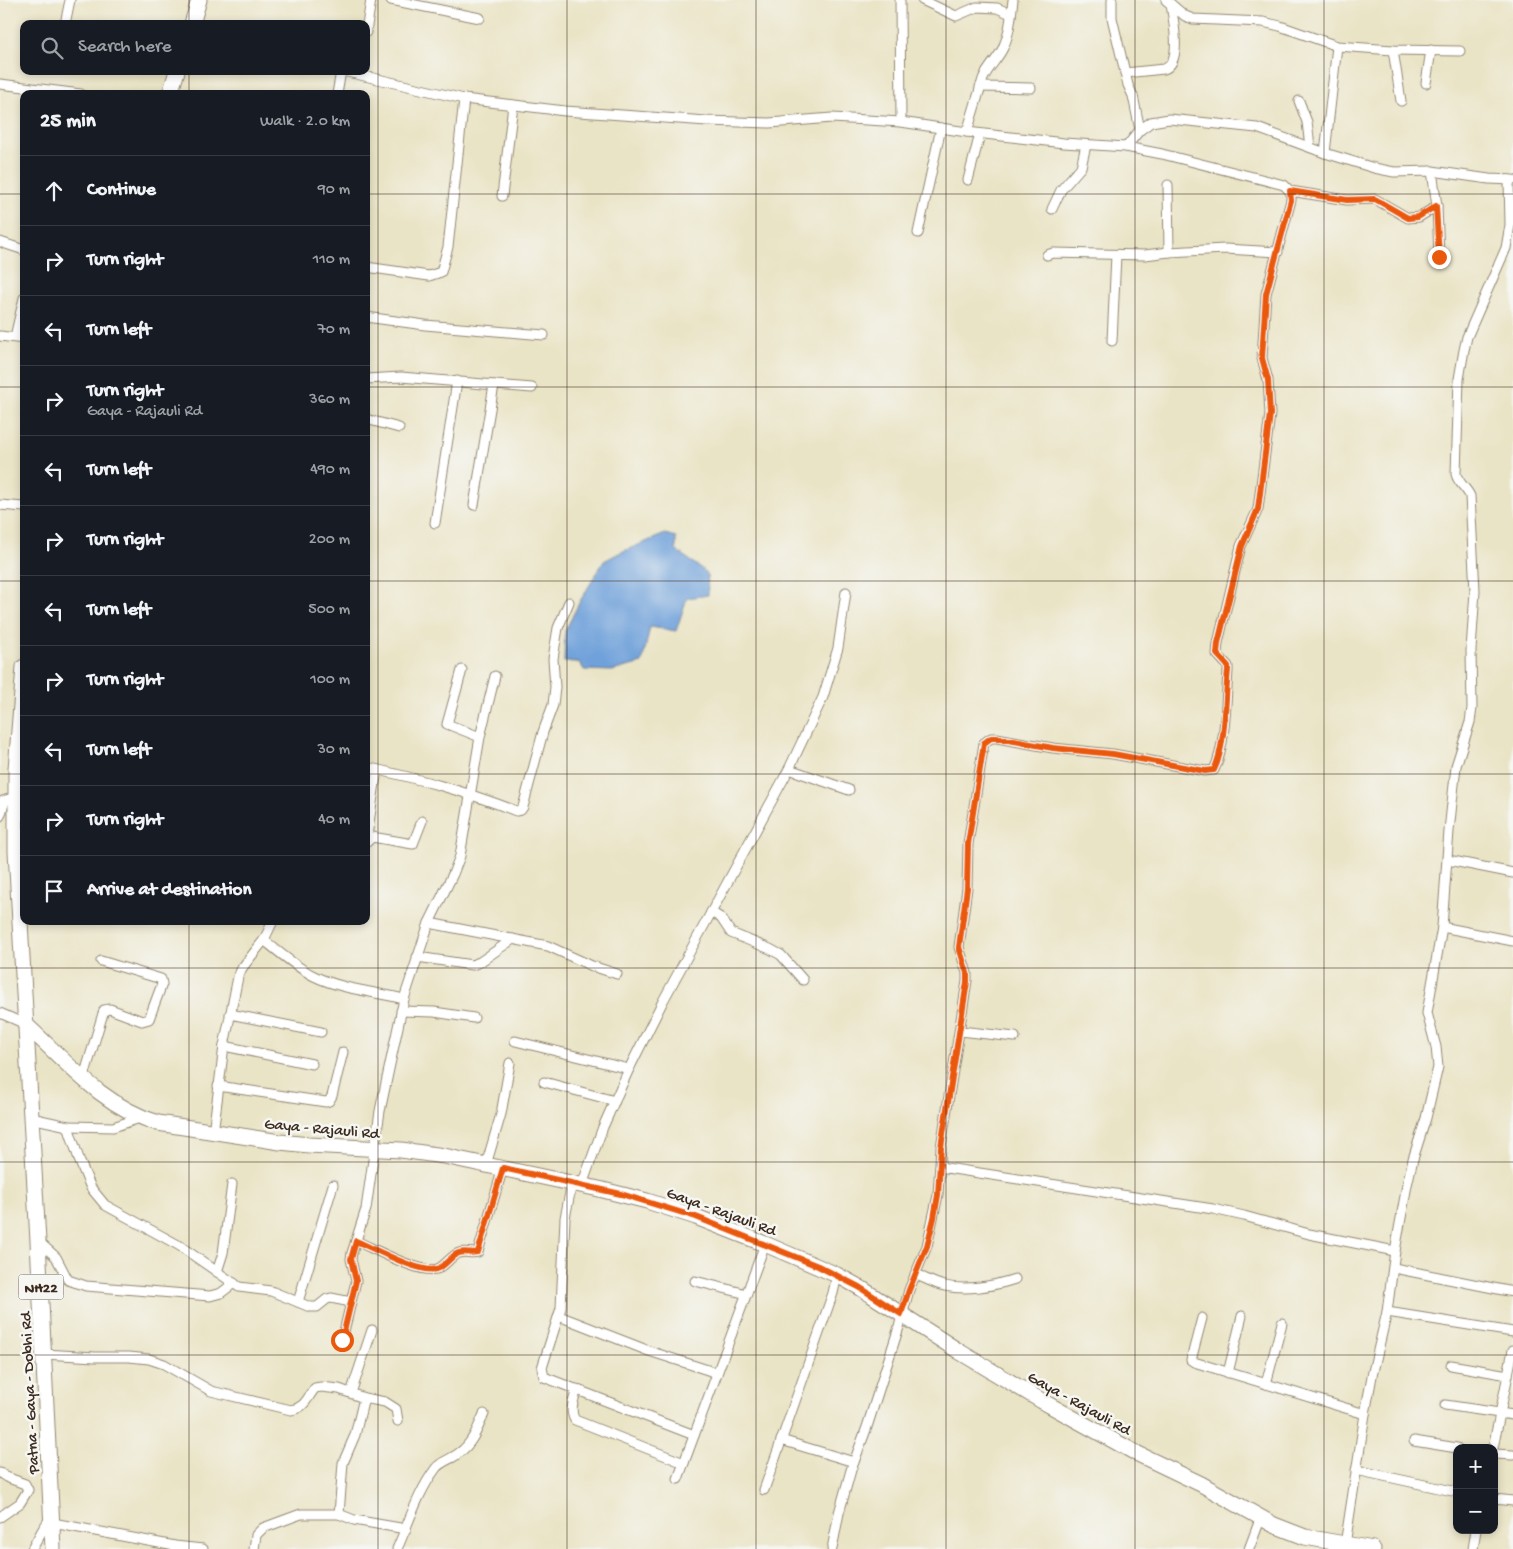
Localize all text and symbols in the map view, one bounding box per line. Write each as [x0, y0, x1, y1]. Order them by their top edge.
search box [20, 20, 370, 75]
icon: search [38, 34, 66, 62]
text: Search here [78, 36, 172, 59]
text: 25 min [40, 110, 96, 135]
text: Walk · 2.0 km [260, 113, 350, 132]
icon: ahead [40, 177, 68, 205]
text: Continue [87, 179, 156, 202]
text: 90 m [318, 181, 350, 200]
route end [1428, 246, 1451, 269]
icon: right [40, 247, 68, 275]
text: Turn right [87, 249, 163, 272]
text: 110 m [313, 251, 350, 270]
icon: left [40, 317, 68, 345]
text: Turn left [87, 319, 151, 342]
text: 70 m [317, 321, 350, 340]
text: Turn right [87, 380, 163, 403]
icon: right [40, 387, 68, 415]
text: 360 m [309, 391, 350, 410]
text: Gaya - Rajauli Rd [87, 403, 202, 422]
icon: left [40, 457, 68, 485]
text: Turn left [87, 459, 151, 482]
text: 490 m [310, 461, 350, 480]
icon: right [40, 527, 68, 555]
text: Turn right [87, 529, 163, 552]
text: 200 m [309, 531, 350, 550]
icon: left [40, 597, 68, 625]
text: Turn left [87, 599, 151, 622]
text: 500 m [308, 601, 350, 620]
icon: right [40, 667, 68, 695]
text: Turn right [87, 669, 163, 692]
text: 100 m [310, 671, 350, 690]
icon: left [40, 737, 68, 765]
text: Turn left [87, 739, 151, 762]
text: 30 m [317, 741, 350, 760]
icon: right [40, 807, 68, 835]
text: Turn right [87, 809, 163, 832]
text: 40 m [318, 811, 350, 830]
icon: arrive [40, 877, 68, 905]
text: Arrive at destination [87, 879, 251, 902]
street label: Gaya - Rajauli Rd [263, 1116, 382, 1145]
street label: Gaya - Rajauli Rd [663, 1185, 780, 1242]
road number: NH22 [18, 1274, 64, 1300]
street label: Patna - Gaya - Dobhi Rd [18, 1310, 45, 1475]
route start [331, 1329, 354, 1352]
street label: Gaya - Rajauli Rd [1023, 1369, 1135, 1442]
map controls [1453, 1444, 1498, 1534]
button: + [1453, 1444, 1498, 1489]
button: − [1453, 1489, 1498, 1534]

